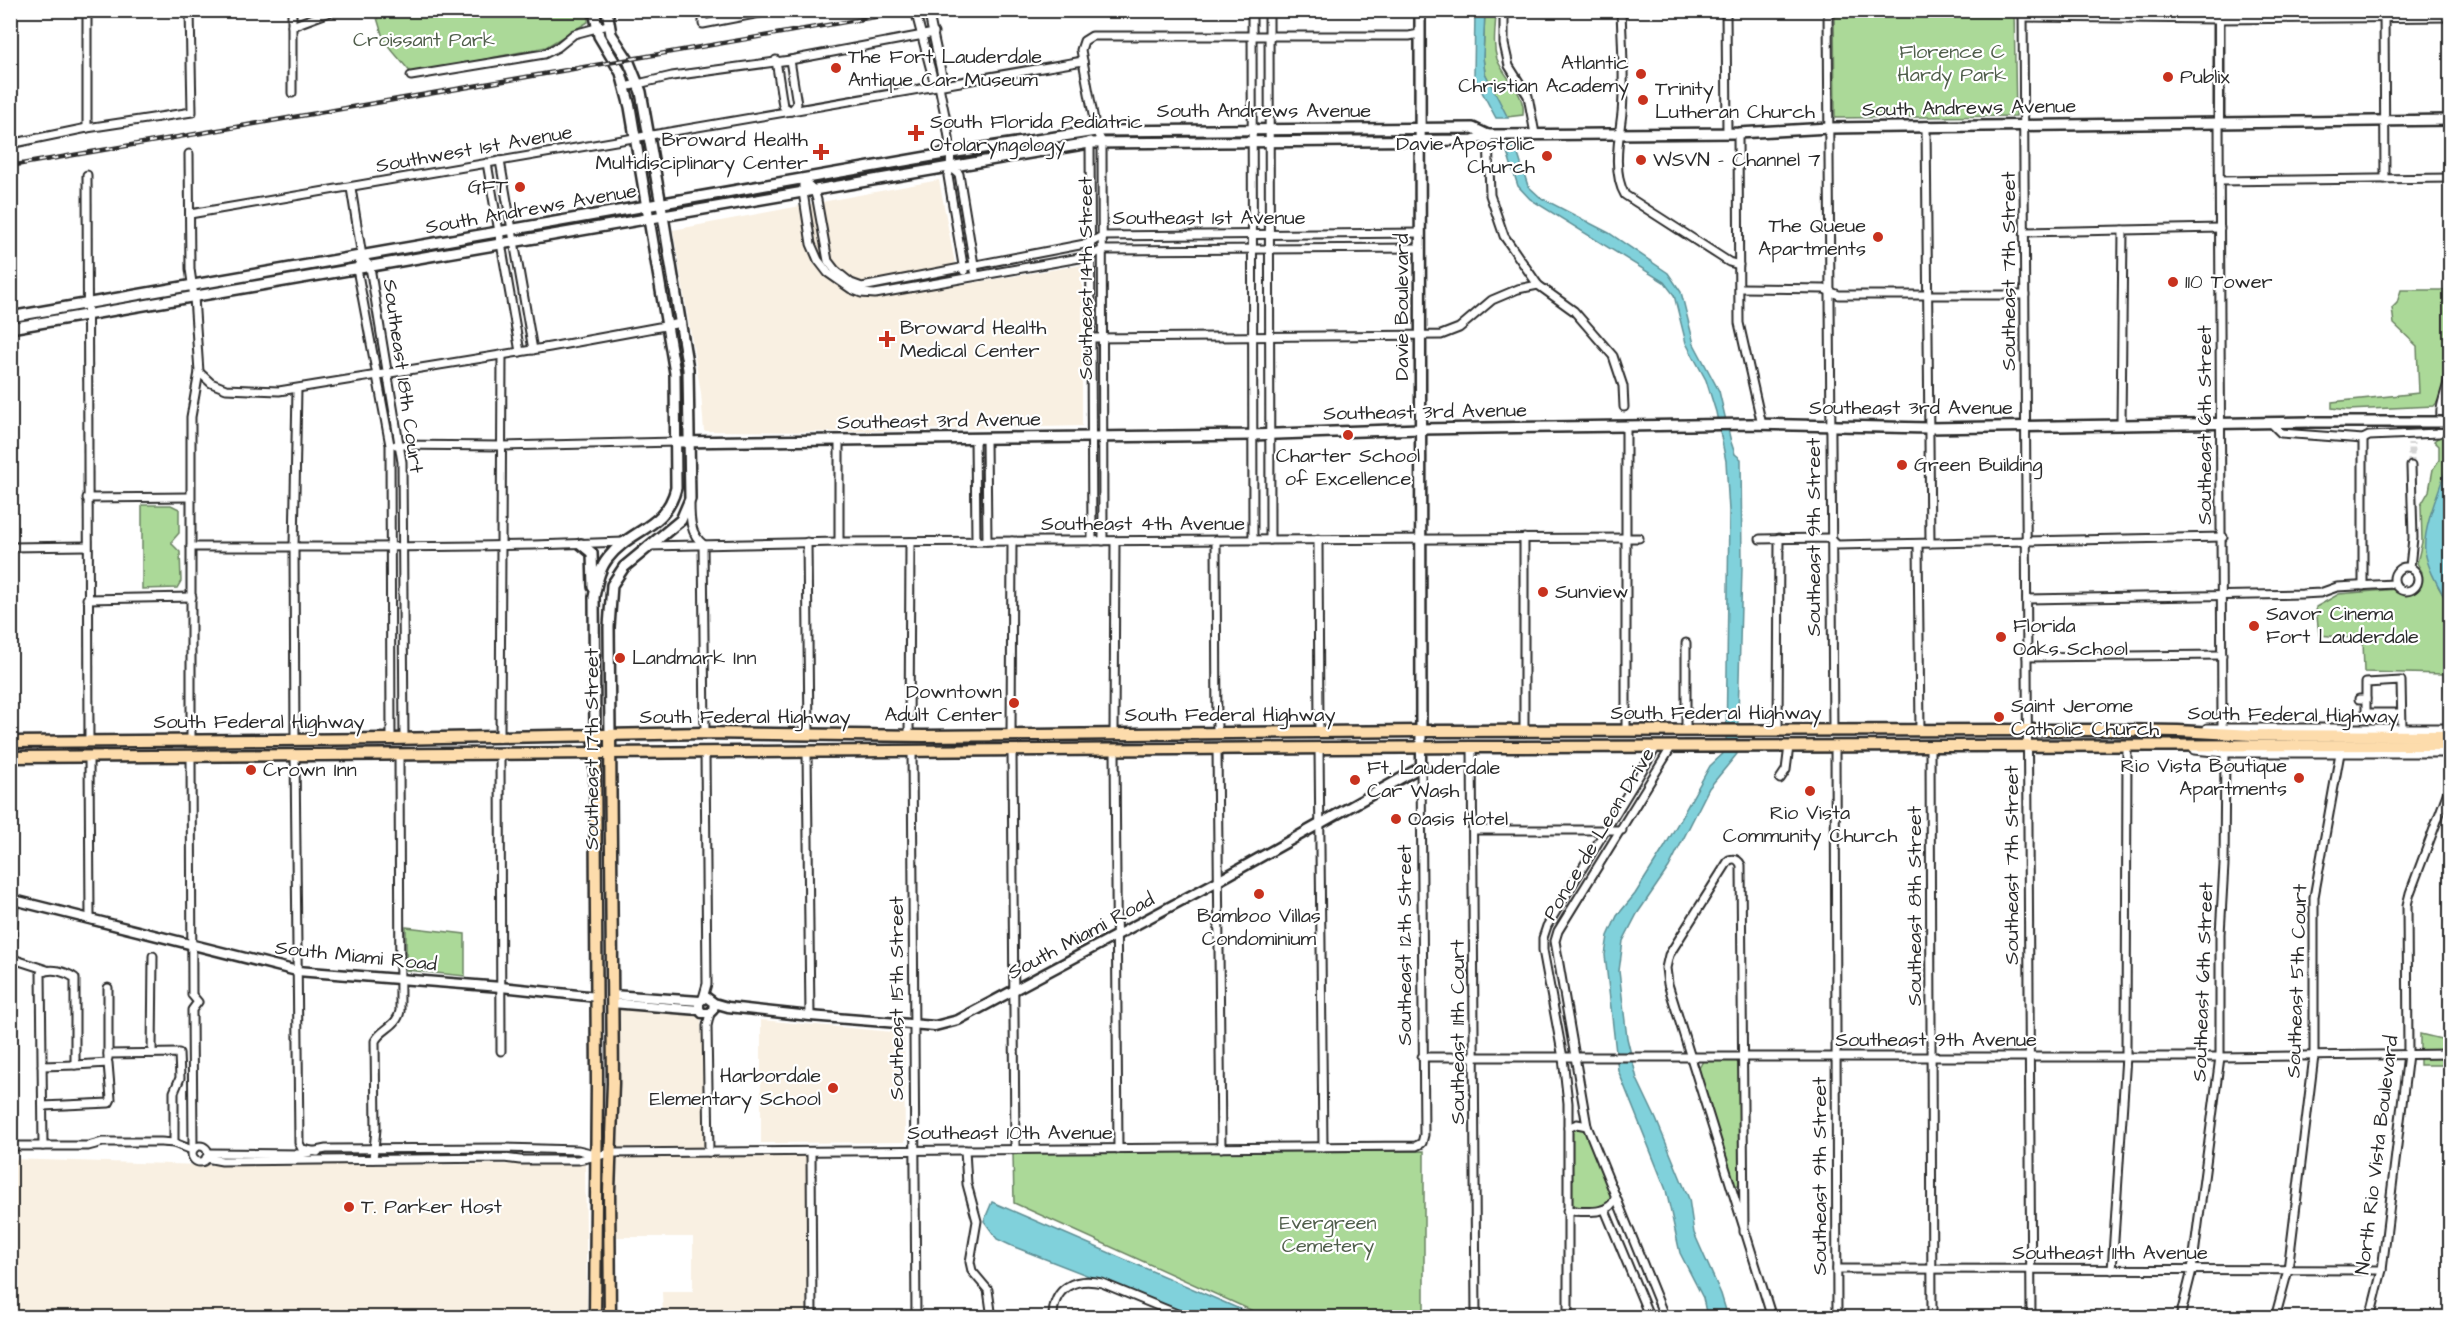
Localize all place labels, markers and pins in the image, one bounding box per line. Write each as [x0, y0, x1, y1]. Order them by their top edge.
place label: The Fort Lauderdale Antique Car Museum [848, 43, 1042, 94]
place label: Atlantic Christian Academy [1458, 49, 1629, 101]
marker: The Fort Lauderdale Antique Car Museum [829, 61, 843, 75]
place label: Publix [2180, 63, 2230, 91]
marker: Atlantic Christian Academy [1634, 67, 1648, 81]
marker: Publix [2161, 70, 2175, 84]
place label: Trinity Lutheran Church [1655, 75, 1815, 126]
marker: Trinity Lutheran Church [1636, 93, 1650, 107]
place label: South Florida Pediatric Otolaryngology [930, 108, 1143, 160]
marker: South Florida Pediatric Otolaryngology [907, 124, 925, 142]
place label: Broward Health Multidisciplinary Center [596, 126, 808, 178]
place label: Davie Apostolic Church [1396, 130, 1535, 181]
marker: Broward Health Multidisciplinary Center [812, 143, 830, 161]
place label: WSVN - Channel 7 [1653, 146, 1820, 174]
marker: Davie Apostolic Church [1540, 149, 1554, 163]
marker: WSVN - Channel 7 [1634, 153, 1648, 167]
place label: GFT [468, 173, 509, 201]
marker: GFT [513, 180, 527, 194]
place label: The Queue Apartments [1758, 212, 1866, 263]
marker: The Queue Apartments [1871, 230, 1885, 244]
place label: 110 Tower [2185, 268, 2272, 296]
marker: 110 Tower [2166, 275, 2180, 289]
place label: Broward Health Medical Center [900, 314, 1046, 365]
marker: Broward Health Medical Center [878, 330, 896, 348]
marker: Charter School of Excellence [1341, 428, 1355, 442]
place label: Charter School of Excellence [1276, 442, 1420, 493]
place label: Green Building [1914, 451, 2043, 480]
marker: Green Building [1895, 458, 1909, 472]
place label: Sunview [1555, 578, 1628, 606]
marker: Sunview [1536, 585, 1550, 599]
place label: Savor Cinema Fort Lauderdale [2266, 600, 2419, 651]
place label: Florida Oaks School [2013, 612, 2128, 663]
marker: Savor Cinema Fort Lauderdale [2247, 619, 2261, 633]
marker: Florida Oaks School [1994, 630, 2008, 644]
place label: Landmark Inn [632, 644, 756, 672]
marker: Landmark Inn [613, 651, 627, 665]
place label: Downtown Adult Center [885, 678, 1002, 729]
place label: Saint Jerome Catholic Church [2011, 692, 2159, 743]
marker: Downtown Adult Center [1007, 696, 1021, 710]
marker: Saint Jerome Catholic Church [1992, 710, 2006, 724]
place label: Rio Vista Boutique Apartments [2121, 752, 2287, 803]
place label: Ft. Lauderdale Car Wash [1367, 754, 1501, 805]
place label: Crown Inn [263, 756, 357, 784]
marker: Crown Inn [244, 763, 258, 777]
marker: Rio Vista Boutique Apartments [2292, 771, 2306, 785]
marker: Ft. Lauderdale Car Wash [1348, 773, 1362, 787]
marker: Rio Vista Community Church [1803, 784, 1817, 798]
place label: Rio Vista Community Church [1723, 799, 1897, 851]
place label: Oasis Hotel [1408, 805, 1508, 833]
marker: Oasis Hotel [1389, 812, 1403, 826]
marker: Bamboo Villas Condominium [1252, 887, 1266, 901]
place label: Bamboo Villas Condominium [1197, 902, 1321, 953]
place label: Harbordale Elementary School [649, 1062, 821, 1114]
marker: Harbordale Elementary School [826, 1081, 840, 1095]
place label: T. Parker Host [361, 1193, 502, 1221]
marker: T. Parker Host [342, 1200, 356, 1214]

